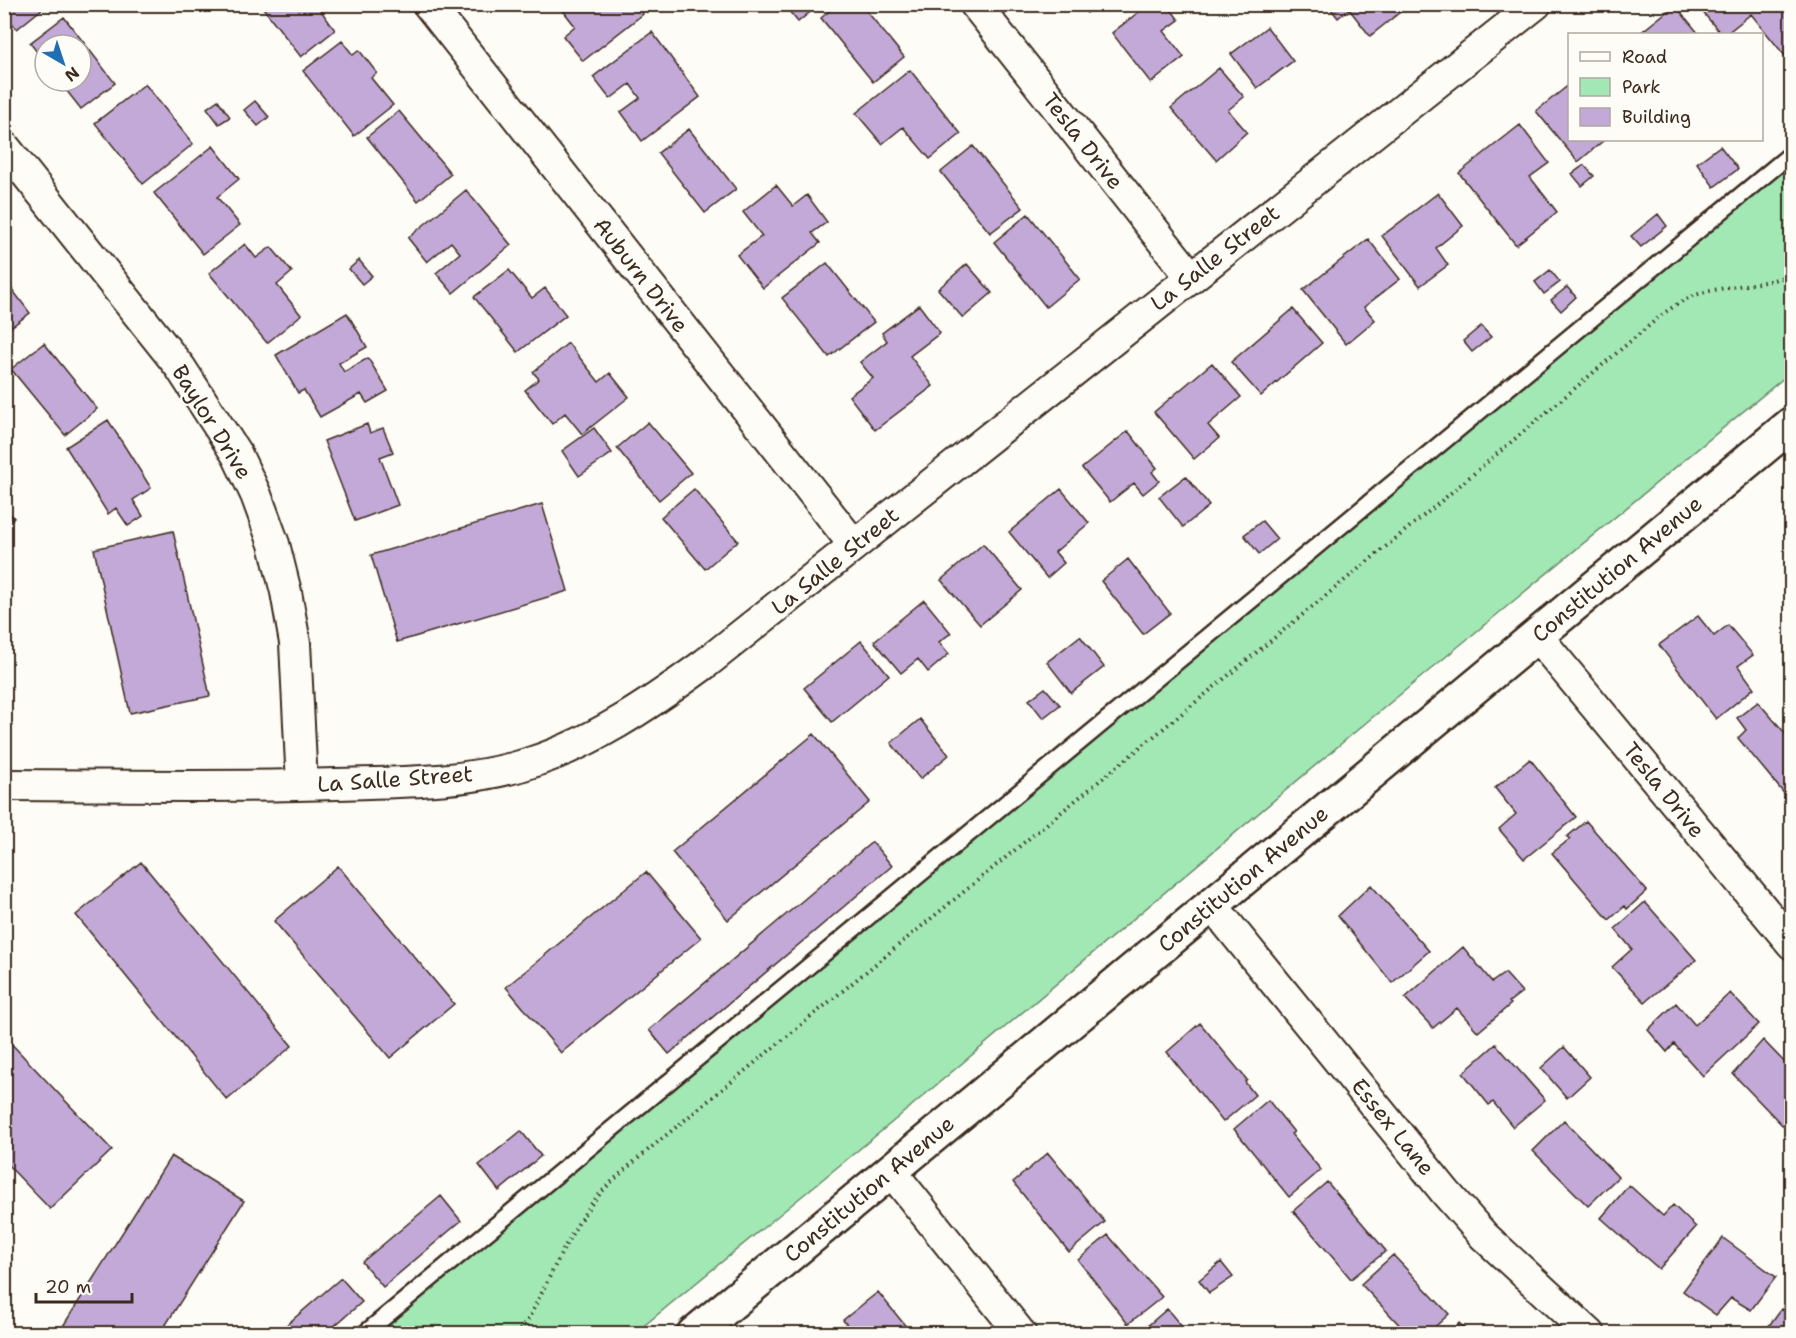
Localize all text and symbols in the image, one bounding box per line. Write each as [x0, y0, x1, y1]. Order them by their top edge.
north arrow [33, 33, 93, 93]
legend [1568, 33, 1763, 141]
text: Road [1622, 45, 1667, 69]
text: N [61, 62, 84, 86]
text: Park [1622, 75, 1661, 99]
street label: Tesla Drive [1036, 87, 1130, 195]
text: Building [1622, 105, 1691, 129]
street label: La Salle Street [1145, 198, 1285, 318]
street label: Auburn Drive [587, 211, 695, 339]
street label: Baylor Drive [165, 359, 259, 485]
street label: Constitution Avenue [1526, 489, 1708, 649]
street label: La Salle Street [765, 501, 905, 621]
street label: Tesla Drive [1616, 736, 1712, 844]
street label: La Salle Street [316, 759, 474, 799]
street label: Constitution Avenue [1152, 799, 1334, 959]
street label: Essex Lane [1345, 1072, 1441, 1182]
street label: Constitution Avenue [778, 1109, 960, 1269]
scale bar [36, 1266, 132, 1304]
text: 20 m [45, 1275, 91, 1299]

